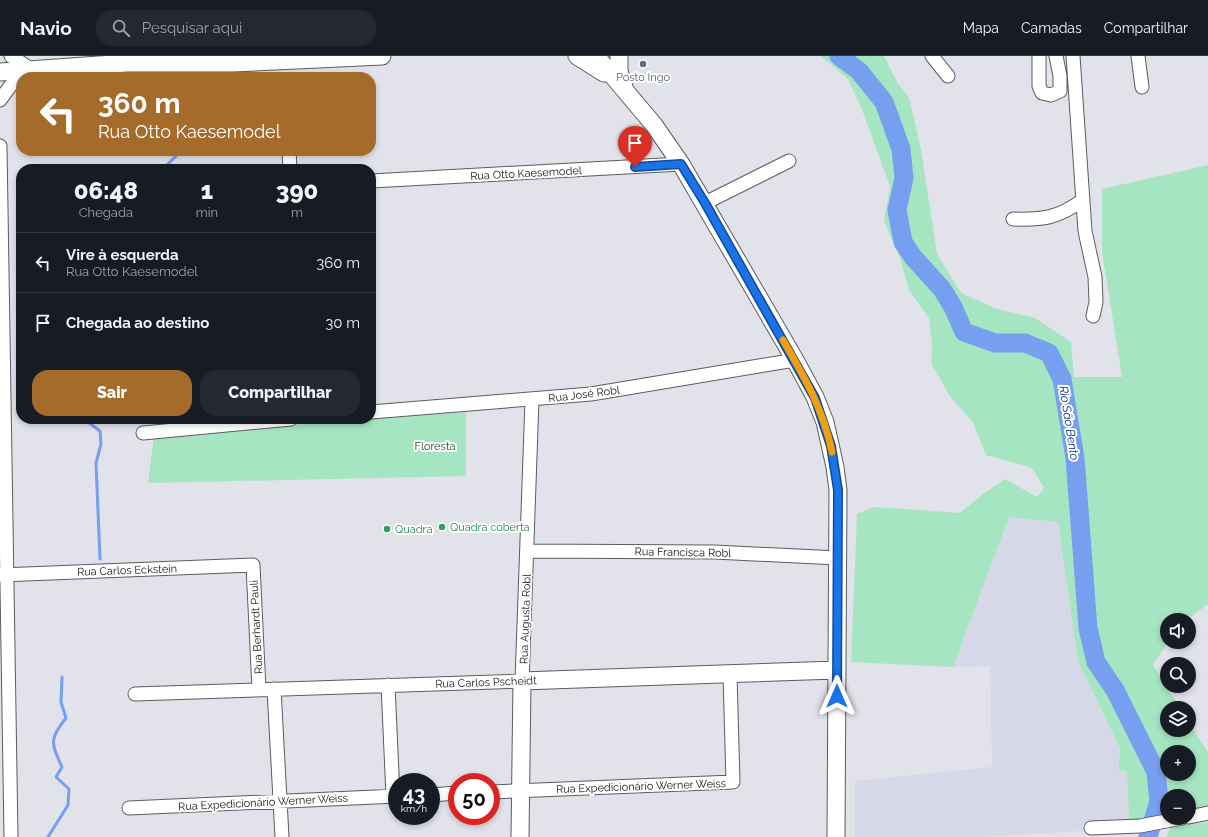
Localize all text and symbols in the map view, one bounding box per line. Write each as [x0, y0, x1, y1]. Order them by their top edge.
search box [96, 10, 376, 46]
text: Navio [20, 17, 72, 39]
icon: search [110, 17, 132, 39]
text: Pesquisar aqui [142, 19, 242, 37]
text: Mapa [963, 20, 999, 36]
text: Camadas [1021, 20, 1082, 36]
text: Compartilhar [1104, 20, 1188, 36]
marker: Posto Ingo [638, 59, 648, 69]
place label: Posto Ingo [616, 71, 670, 84]
text: 360 m [98, 87, 181, 120]
icon: left [32, 88, 84, 140]
text: Rua Otto Kaesemodel [98, 121, 281, 142]
pin [618, 126, 652, 167]
icon: arrive [624, 132, 646, 154]
street label: Rua Otto Kaesemodel [470, 164, 582, 183]
text: 06:48 [74, 176, 138, 205]
text: 1 [201, 176, 213, 205]
text: 390 [276, 176, 318, 205]
text: Chegada [79, 205, 133, 220]
text: min [196, 205, 218, 220]
text: m [291, 205, 303, 220]
text: Vire à esquerda [66, 246, 179, 264]
icon: left [32, 252, 54, 274]
text: 360 m [316, 254, 360, 272]
text: Rua Otto Kaesemodel [66, 264, 198, 279]
icon: arrive [32, 312, 54, 334]
text: Chegada ao destino [66, 314, 209, 332]
text: 30 m [325, 314, 360, 332]
button: Sair [32, 370, 192, 416]
button: Compartilhar [200, 370, 360, 416]
street label: Rua José Robl [548, 384, 620, 405]
water label: Rio São Bento [1056, 385, 1082, 461]
park label: Floresta [414, 440, 456, 453]
place label: Quadra coberta [450, 521, 530, 534]
marker: Quadra coberta [437, 522, 447, 532]
place label: Quadra [395, 523, 432, 536]
marker: Quadra [382, 524, 392, 534]
street label: Rua Francisca Robl [635, 545, 731, 560]
street label: Rua Carlos Eckstein [77, 562, 177, 579]
street label: Rua Augusta Robl [517, 574, 534, 664]
street label: Rua Berhardt Pauli [248, 580, 265, 674]
map controls [1160, 613, 1196, 825]
button: sound [1160, 613, 1196, 649]
button: search [1160, 657, 1196, 693]
street label: Rua Carlos Pscheidt [435, 674, 537, 691]
position arrow [816, 675, 858, 717]
button: layers [1160, 701, 1196, 737]
button: + [1160, 745, 1196, 781]
speed limit sign: 50 [448, 773, 500, 825]
street label: Rua Expedicionário Werner Weiss [556, 777, 726, 796]
text: 43 [403, 782, 425, 806]
button: − [1160, 789, 1196, 825]
street label: Rua Expedicionário Werner Weiss [178, 792, 348, 813]
text: km/h [401, 803, 427, 814]

